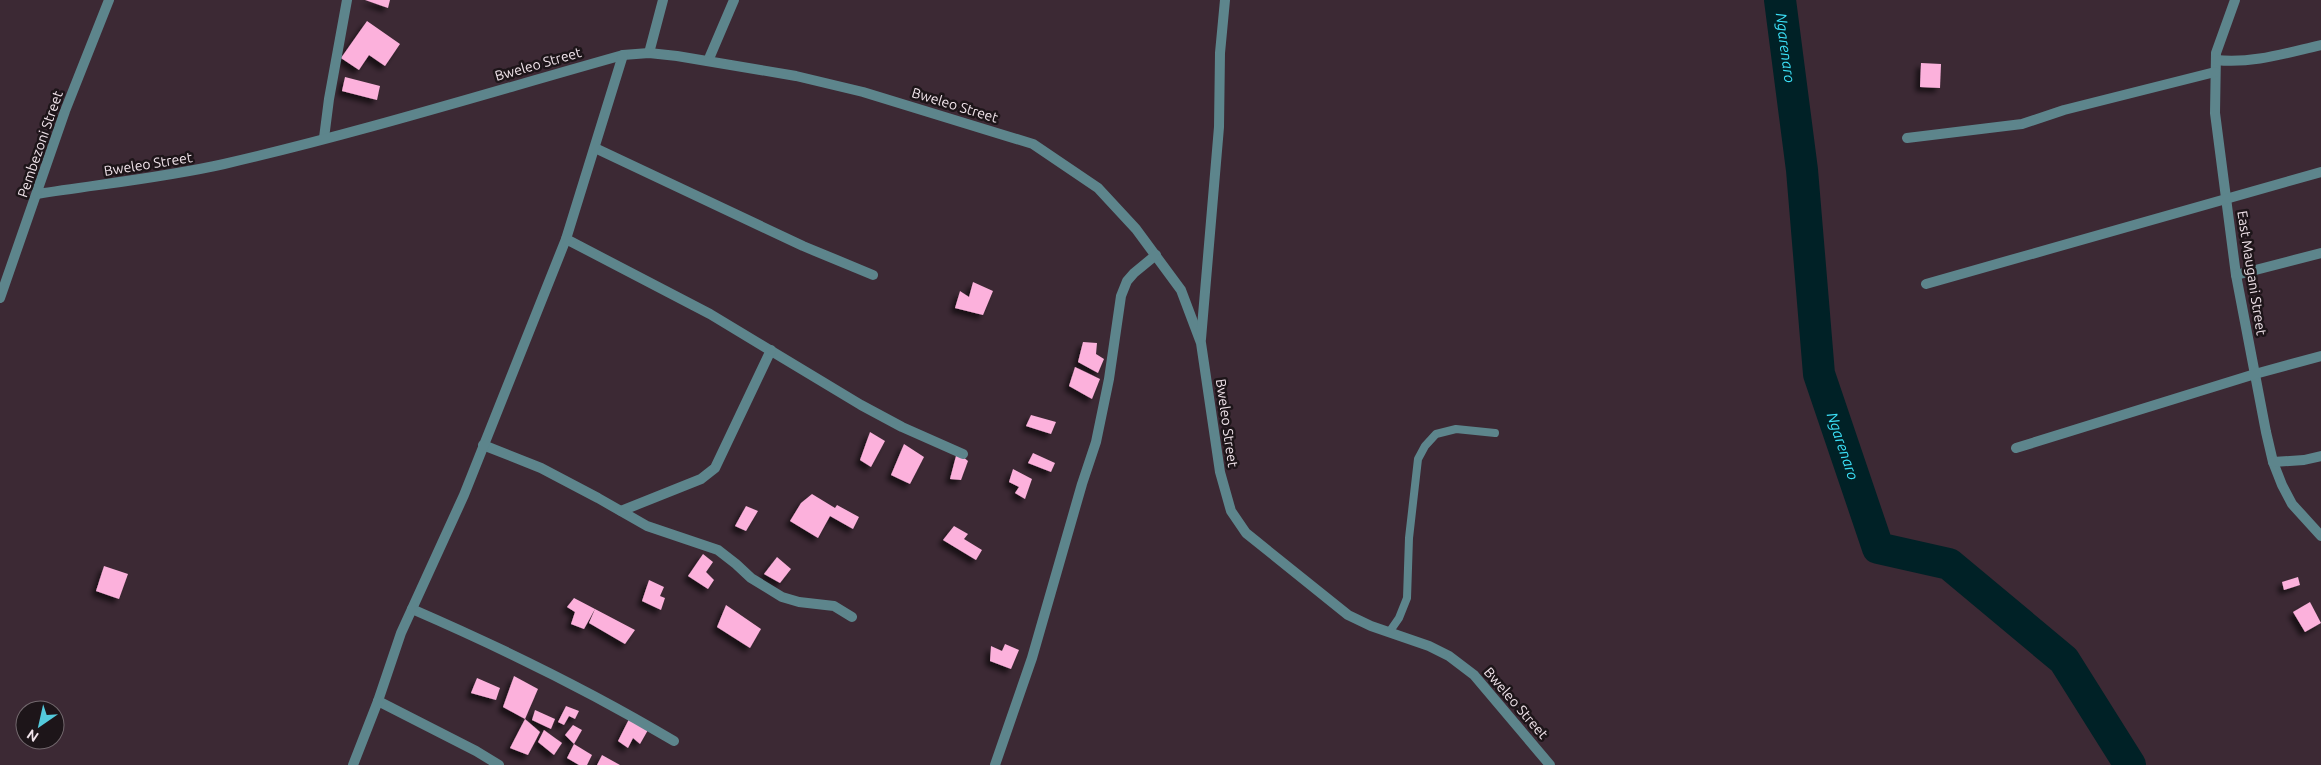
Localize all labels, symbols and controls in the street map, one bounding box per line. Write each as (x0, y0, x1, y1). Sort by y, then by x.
water label: Ngarenaro (1773, 12, 1799, 84)
street label: Bweleo Street (493, 44, 584, 84)
street label: Bweleo Street (910, 84, 1001, 126)
street label: Pembezoni Street (14, 88, 66, 200)
street label: Bweleo Street (103, 149, 194, 179)
street label: East Maugani Street (2234, 209, 2270, 337)
street label: Bweleo Street (1213, 378, 1241, 469)
water label: Ngarenaro (1824, 410, 1863, 482)
street label: Bweleo Street (1481, 664, 1552, 742)
north arrow (15, 700, 65, 750)
text: N (24, 726, 42, 745)

